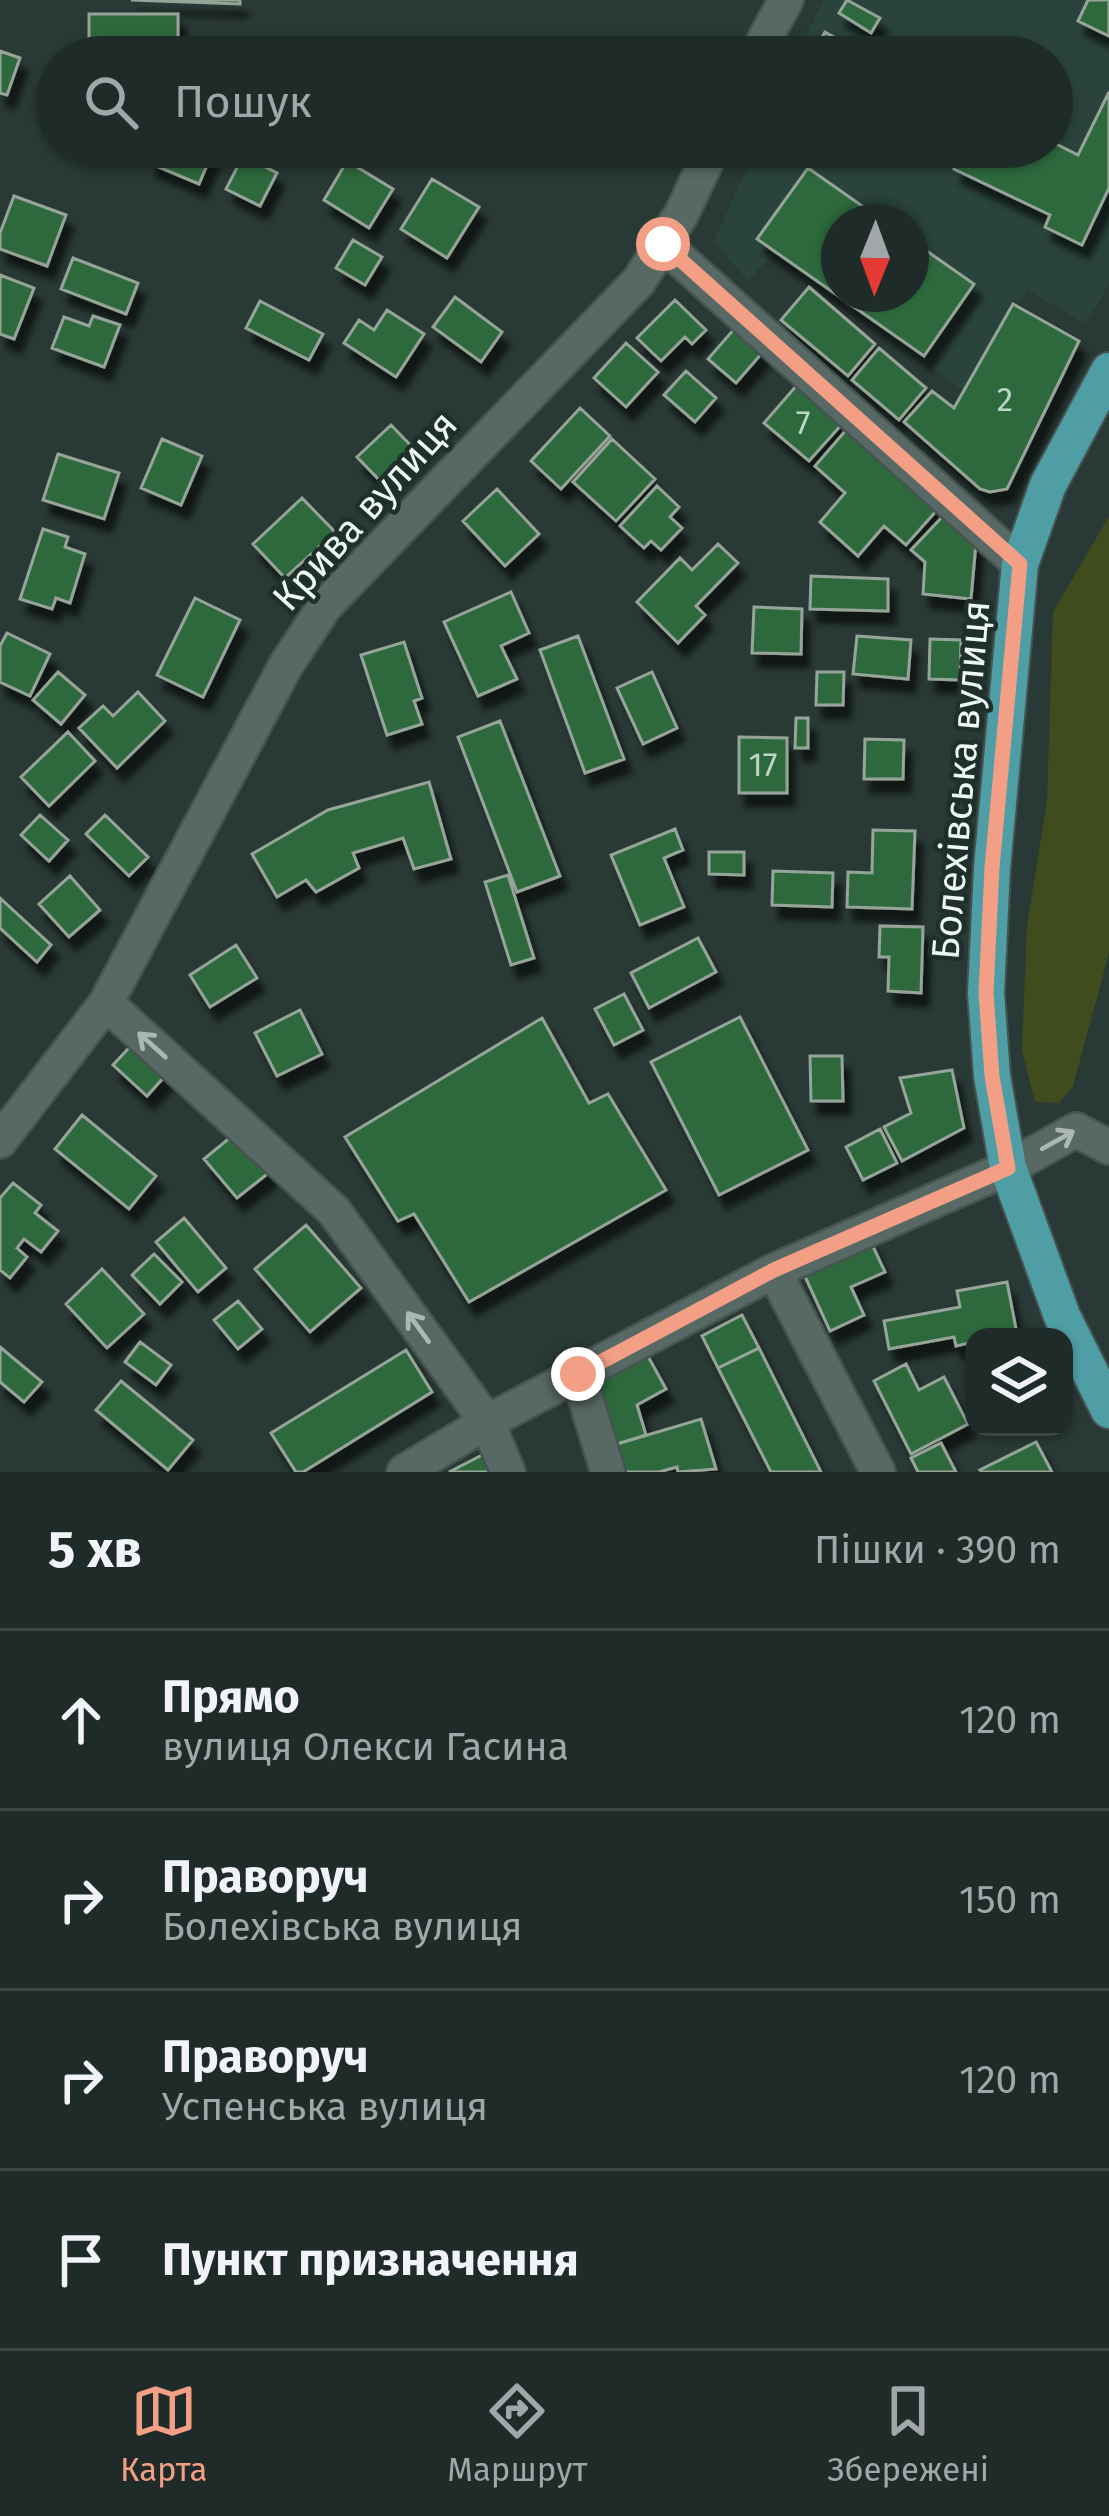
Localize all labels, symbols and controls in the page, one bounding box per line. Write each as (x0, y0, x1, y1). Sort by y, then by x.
search box (36, 36, 1073, 168)
icon: search (78, 69, 144, 135)
text: Пошук (174, 75, 312, 129)
north arrow (821, 204, 929, 312)
route start (636, 217, 690, 271)
house number: 2 (997, 380, 1013, 420)
street label: Крива вулиця (263, 402, 467, 620)
house number: 7 (796, 403, 810, 443)
street label: Болехівська вулиця (922, 598, 1000, 962)
house number: 17 (749, 745, 777, 785)
one-way arrow (137, 1032, 167, 1059)
one-way arrow (1040, 1128, 1075, 1152)
one-way arrow (406, 1311, 431, 1344)
map controls (965, 1328, 1073, 1436)
button: layers (965, 1328, 1073, 1436)
route end (551, 1347, 605, 1401)
text: 5 хв (48, 1519, 142, 1581)
text: Пішки · 390 m (814, 1527, 1061, 1573)
text: Прямо (162, 1670, 300, 1724)
icon: ahead (48, 1687, 114, 1753)
text: 120 m (959, 1697, 1061, 1743)
text: вулиця Олекси Гасина (162, 1724, 569, 1770)
text: Праворуч (162, 1850, 369, 1904)
icon: right (48, 1867, 114, 1933)
text: 150 m (959, 1877, 1061, 1923)
text: Болехівська вулиця (162, 1904, 522, 1950)
text: Праворуч (162, 2030, 369, 2084)
icon: right (48, 2047, 114, 2113)
text: 120 m (959, 2057, 1061, 2103)
text: Успенська вулиця (162, 2084, 488, 2130)
icon: arrive (48, 2227, 114, 2293)
text: Пункт призначення (162, 2233, 579, 2287)
tab: Карта (120, 2378, 207, 2490)
tab: Маршрут (447, 2378, 587, 2490)
tab: Збережені (827, 2378, 989, 2490)

